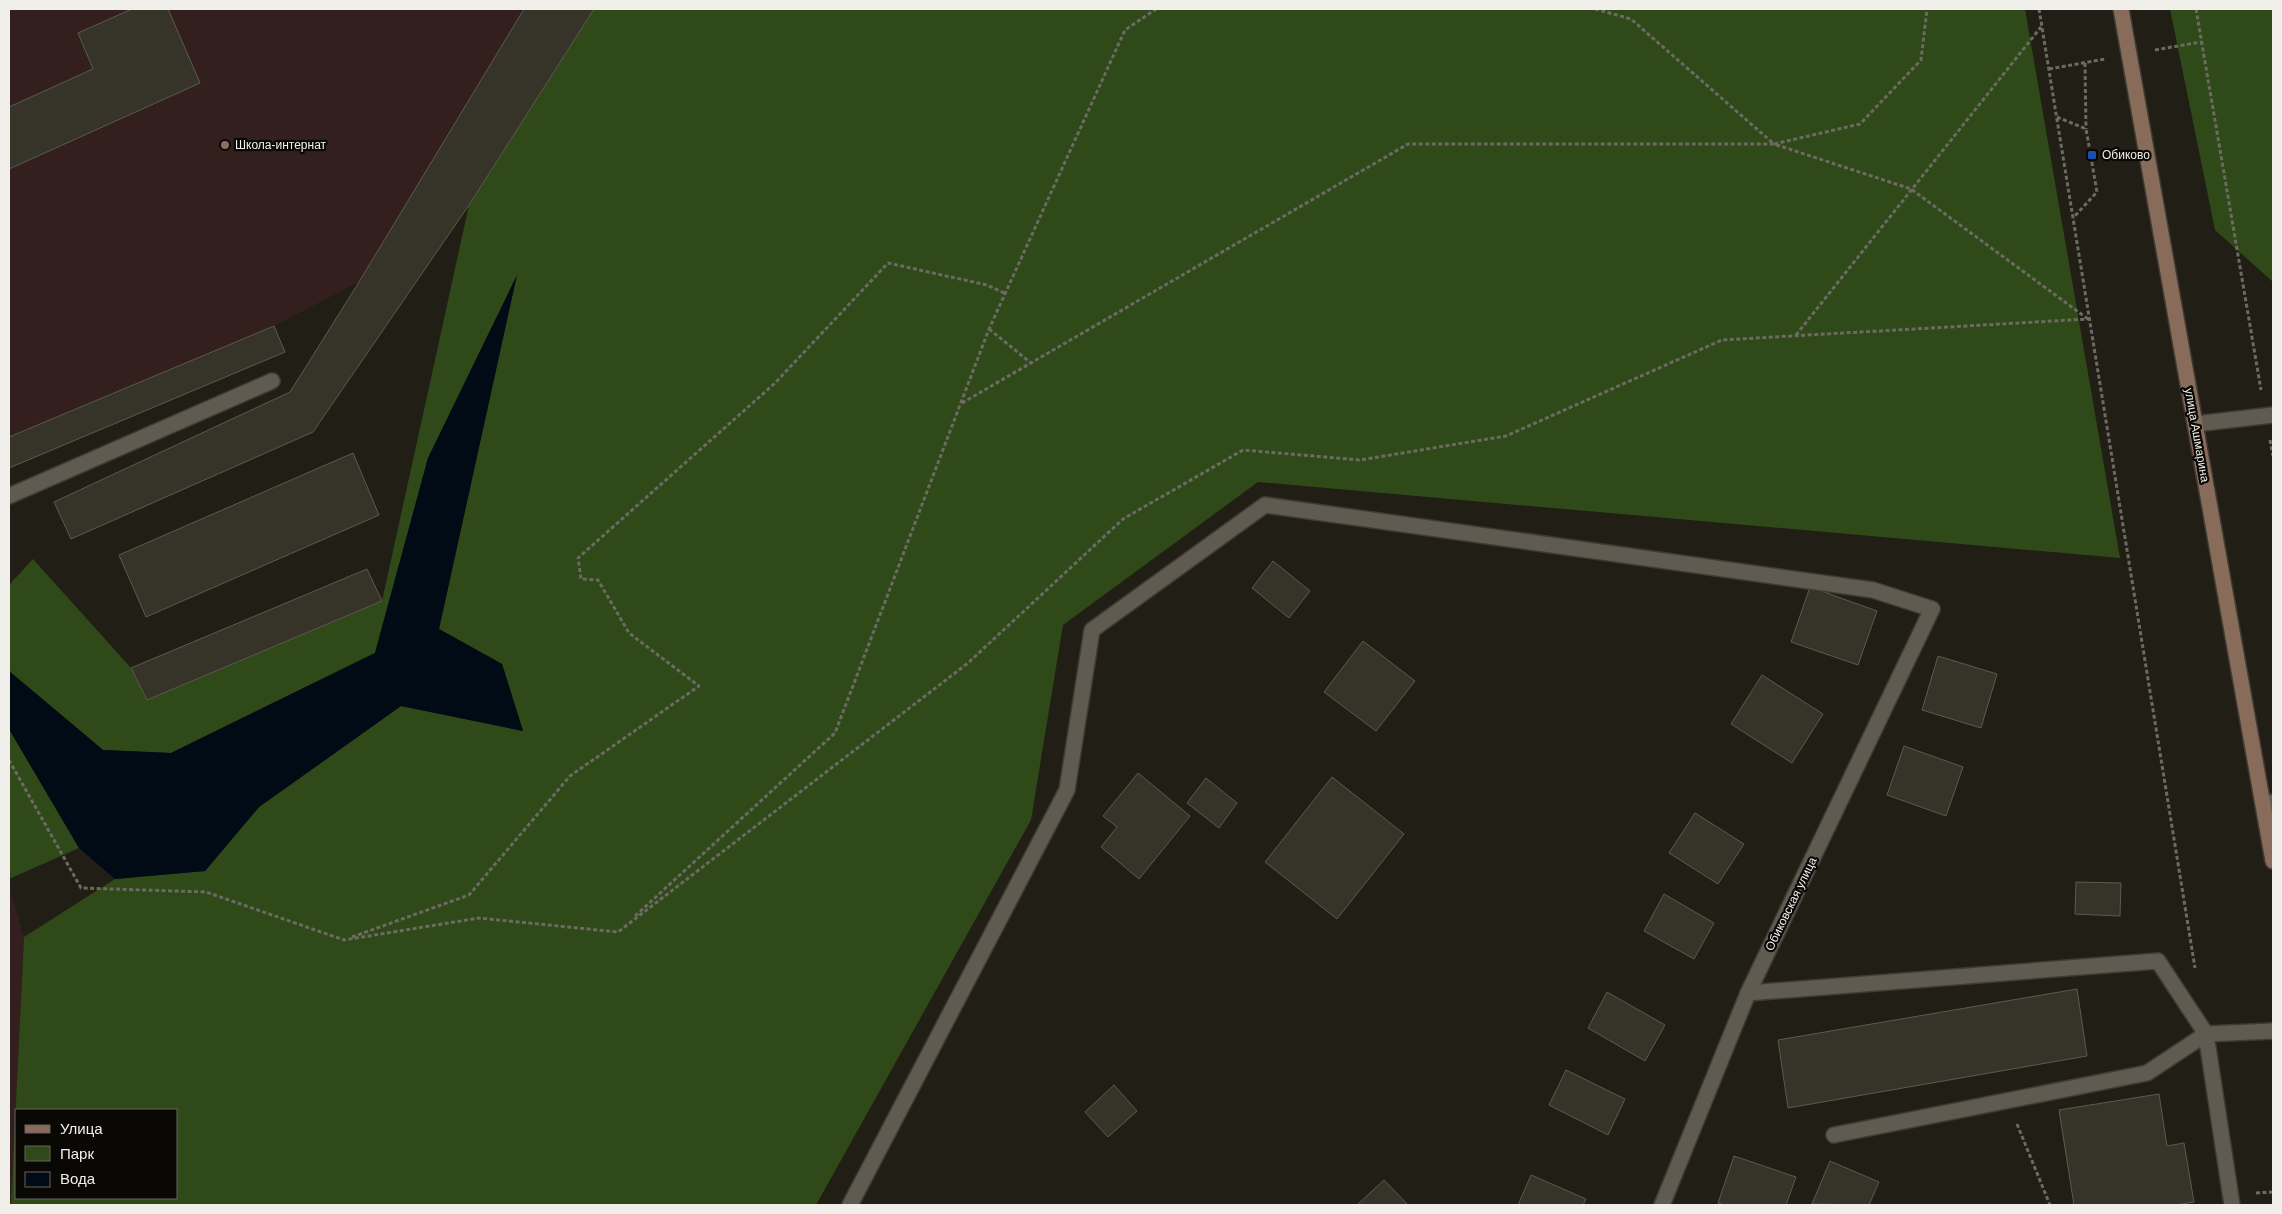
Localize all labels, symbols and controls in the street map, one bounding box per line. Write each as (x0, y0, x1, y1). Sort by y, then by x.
place label: Школа-интернат (235, 138, 327, 152)
marker: Школа-интернат (219, 139, 231, 151)
place label: Обиково (2102, 148, 2150, 162)
marker: Обиково (2086, 149, 2098, 161)
street label: улица Ашмарина (2182, 387, 2212, 484)
street label: Обиковская улица (1762, 855, 1820, 953)
legend (15, 1109, 178, 1199)
text: Улица (60, 1120, 103, 1137)
text: Парк (60, 1145, 94, 1162)
text: Вода (60, 1170, 96, 1187)

